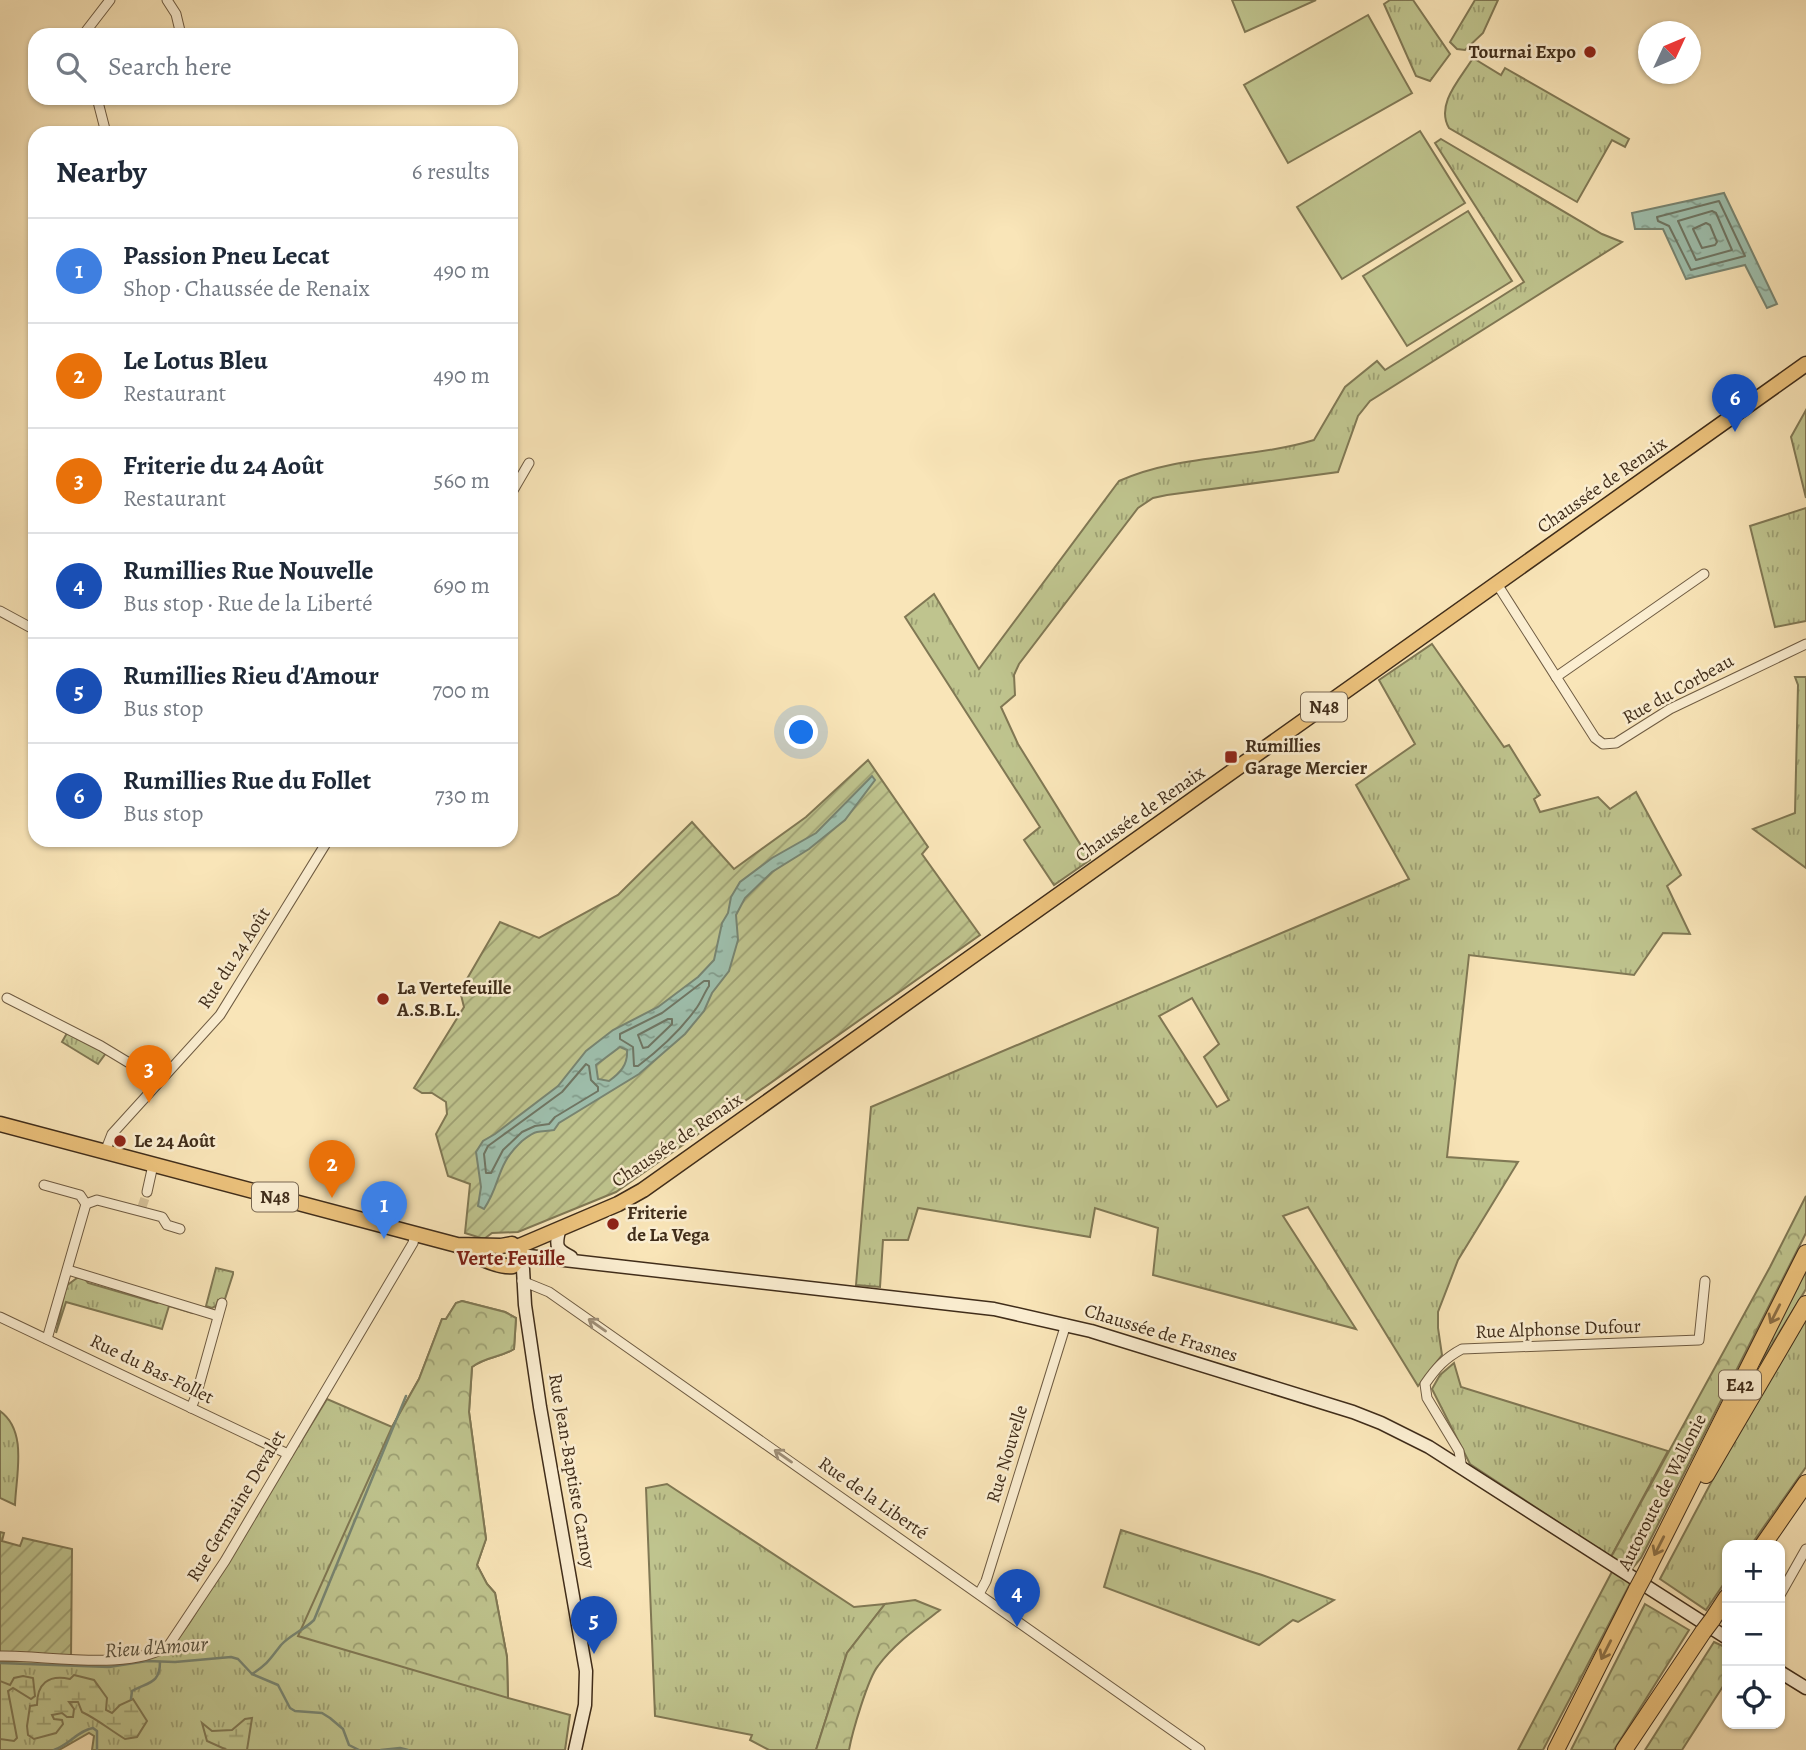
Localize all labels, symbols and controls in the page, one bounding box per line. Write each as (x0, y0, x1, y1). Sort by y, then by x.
north arrow (1638, 21, 1701, 84)
search box (28, 28, 518, 105)
place label: Tournai Expo (1469, 39, 1576, 65)
marker: Tournai Expo (1582, 44, 1598, 60)
icon: search (52, 48, 90, 86)
text: Search here (108, 49, 232, 84)
text: Nearby (56, 152, 147, 192)
text: 6 results (412, 156, 490, 187)
text: Passion Pneu Lecat (123, 238, 330, 273)
text: 1 (75, 255, 83, 286)
text: 490 m (433, 255, 490, 286)
text: Shop · Chaussée de Renaix (123, 273, 370, 304)
text: Le Lotus Bleu (123, 343, 268, 378)
text: 2 (73, 360, 85, 391)
text: 490 m (433, 360, 490, 391)
pin: 6 (1712, 374, 1758, 432)
text: Restaurant (123, 378, 226, 409)
street label: Chaussée de Renaix (1532, 430, 1672, 540)
text: Friterie du 24 Août (123, 448, 324, 483)
text: 3 (74, 465, 84, 496)
text: 560 m (434, 465, 490, 496)
text: Restaurant (123, 483, 226, 514)
text: Rumillies Rue Nouvelle (123, 553, 374, 588)
text: 4 (74, 570, 84, 601)
text: 690 m (433, 570, 490, 601)
text: Bus stop · Rue de la Liberté (123, 588, 373, 619)
street label: Rue du Corbeau (1618, 647, 1739, 730)
text: Rumillies Rieu d'Amour (123, 658, 379, 693)
text: 5 (74, 675, 84, 706)
text: 700 m (432, 675, 490, 706)
road number: N48 (1301, 692, 1347, 722)
text: Bus stop (123, 693, 203, 724)
your location (784, 715, 818, 749)
place label: Rumillies Garage Mercier (1245, 733, 1367, 781)
marker: Rumillies Garage Mercier (1223, 749, 1239, 765)
street label: Chaussée de Renaix (1070, 759, 1210, 869)
text: Rumillies Rue du Follet (123, 763, 371, 798)
text: 6 (74, 780, 84, 811)
text: 730 m (435, 780, 490, 811)
text: Bus stop (123, 798, 203, 829)
street label: Rue du 24 Août (191, 902, 277, 1014)
place label: La Vertefeuille A.S.B.L. (396, 975, 512, 1023)
marker: La Vertefeuille A.S.B.L. (375, 991, 391, 1007)
pin: 3 (126, 1045, 172, 1103)
street label: Chaussée de Renaix (606, 1086, 748, 1194)
place label: Le 24 Août (134, 1128, 216, 1154)
marker: Le 24 Août (112, 1133, 128, 1149)
pin: 2 (309, 1140, 355, 1198)
pin: 1 (361, 1181, 407, 1239)
road number: N48 (252, 1182, 298, 1212)
place label: Friterie de La Vega (627, 1200, 710, 1248)
marker: Friterie de La Vega (605, 1216, 621, 1232)
district label: Verte Feuille (456, 1244, 566, 1272)
street label: Chaussée de Frasnes (1081, 1297, 1241, 1369)
one-way arrow (1768, 1303, 1782, 1324)
street label: Rue Alphonse Dufour (1475, 1313, 1641, 1345)
one-way arrow (588, 1318, 607, 1332)
street label: Rue du Bas-Follet (86, 1328, 218, 1410)
road number: E42 (1719, 1370, 1761, 1400)
street label: Rue Jean-Baptiste Carnoy (542, 1371, 602, 1571)
street label: Rue Nouvelle (980, 1402, 1034, 1506)
street label: Autoroute de Wallonie (1611, 1409, 1713, 1576)
street label: Rue Germaine Devalet (180, 1425, 292, 1587)
one-way arrow (774, 1449, 793, 1463)
street label: Rue de la Liberté (813, 1450, 933, 1546)
one-way arrow (1651, 1535, 1665, 1556)
map controls (1722, 1540, 1785, 1729)
button: + (1722, 1540, 1785, 1603)
pin: 4 (994, 1569, 1040, 1627)
pin: 5 (571, 1596, 617, 1654)
button: − (1722, 1603, 1785, 1666)
water label: Rieu d'Amour (104, 1629, 209, 1665)
one-way arrow (1599, 1639, 1613, 1660)
button: locate (1722, 1666, 1785, 1729)

